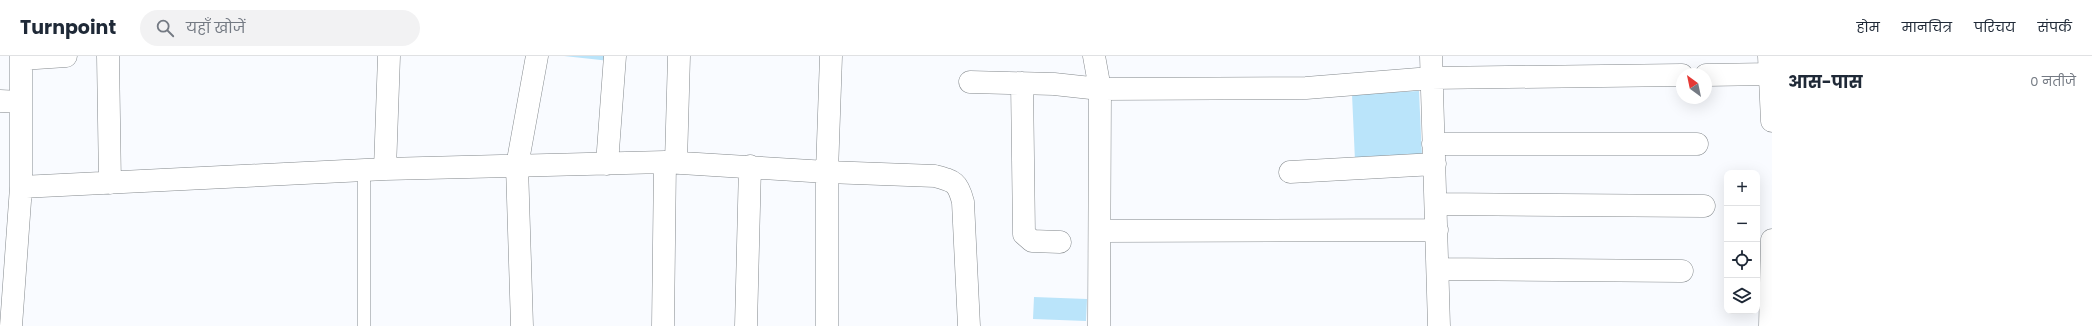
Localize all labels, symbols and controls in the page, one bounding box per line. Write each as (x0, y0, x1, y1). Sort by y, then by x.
search box (140, 10, 420, 46)
text: Turnpoint (20, 14, 116, 41)
icon: search (154, 17, 176, 39)
text: यहाँ खोजें (186, 17, 245, 38)
text: होम (1856, 17, 1880, 37)
text: मानचित्र (1902, 17, 1952, 37)
text: परिचय (1974, 17, 2015, 37)
text: संपर्क (2037, 17, 2072, 37)
north arrow (1676, 68, 1712, 104)
text: आस-पास (1788, 70, 1863, 94)
text: 0 नतीजे (2030, 72, 2076, 91)
map controls (1724, 170, 1760, 314)
button: + (1724, 170, 1760, 206)
button: − (1724, 206, 1760, 242)
button: locate (1724, 242, 1760, 278)
button: layers (1724, 278, 1760, 314)

